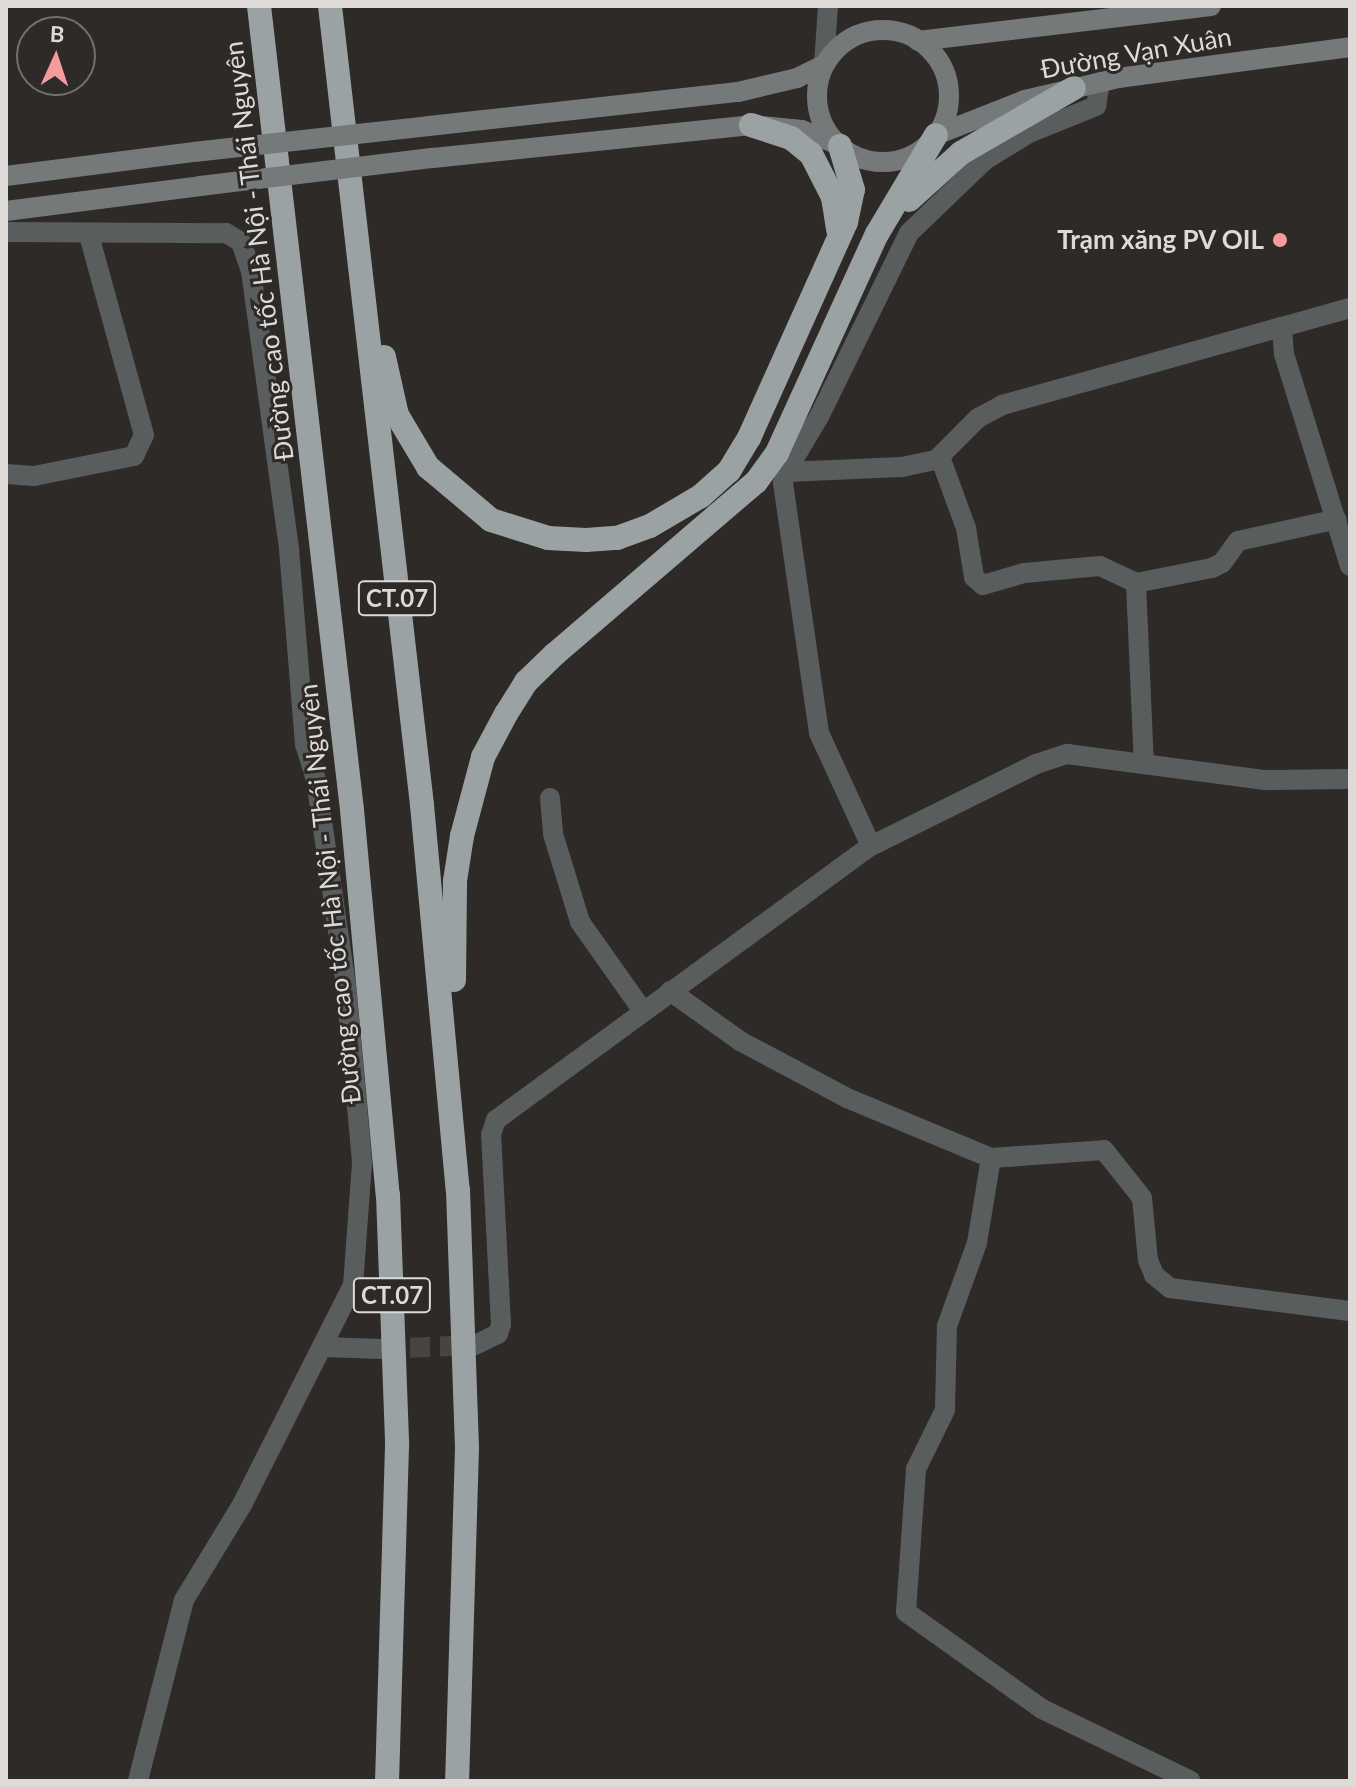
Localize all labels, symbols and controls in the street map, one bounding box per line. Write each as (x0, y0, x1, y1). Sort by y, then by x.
north arrow (16, 16, 96, 96)
text: B (49, 20, 65, 47)
street label: Đường Vạn Xuân (1038, 21, 1234, 85)
street label: Đường cao tốc Hà Nội - Thái Nguyên (218, 39, 300, 463)
place label: Trạm xăng PV OIL (1056, 224, 1264, 256)
marker: Trạm xăng PV OIL (1271, 231, 1289, 249)
road number: CT.07 (357, 578, 437, 618)
street label: Đường cao tốc Hà Nội - Thái Nguyên (292, 682, 368, 1106)
road number: CT.07 (352, 1275, 432, 1315)

